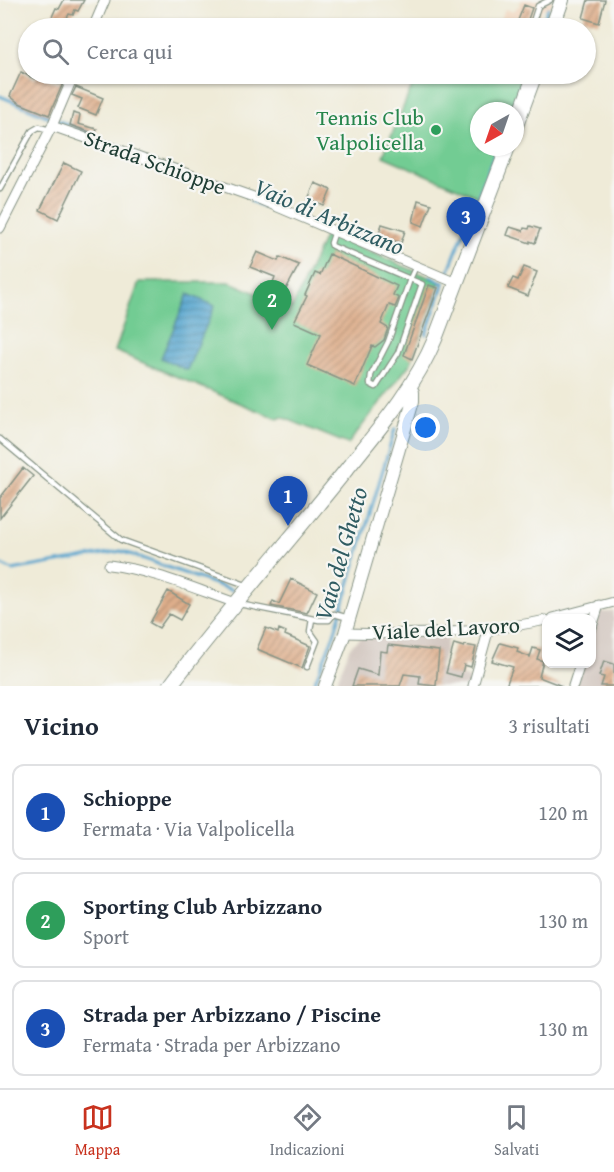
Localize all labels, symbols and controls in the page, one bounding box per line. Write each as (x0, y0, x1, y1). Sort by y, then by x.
search box (18, 18, 596, 84)
icon: search (39, 35, 72, 68)
text: Cerca qui (87, 35, 173, 67)
place label: Tennis Club Valpolicella (316, 101, 425, 158)
north arrow (470, 102, 524, 156)
street label: Strada Schioppe (80, 122, 230, 202)
marker: Tennis Club Valpolicella (429, 123, 443, 137)
water label: Vaio di Arbizzano (249, 169, 410, 264)
pin: 3 (446, 198, 486, 247)
pin: 2 (252, 280, 292, 330)
your location (411, 413, 440, 442)
pin: 1 (268, 476, 308, 526)
water label: Vaio del Ghetto (305, 483, 376, 625)
street label: Viale del Lavoro (371, 608, 521, 648)
map controls (542, 614, 596, 668)
button: layers (542, 614, 596, 668)
text: Vicino (24, 706, 99, 745)
text: 3 risultati (509, 711, 590, 740)
text: Schioppe (83, 782, 172, 814)
text: 1 (40, 798, 51, 827)
text: 120 m (538, 798, 588, 827)
text: Fermata · Via Valpolicella (83, 814, 295, 843)
text: Sporting Club Arbizzano (83, 890, 322, 922)
text: 2 (40, 906, 51, 935)
text: 130 m (538, 906, 588, 935)
text: Sport (83, 922, 129, 951)
text: Strada per Arbizzano / Piscine (83, 998, 381, 1030)
text: 3 (40, 1014, 51, 1043)
text: 130 m (538, 1014, 588, 1043)
text: Fermata · Strada per Arbizzano (83, 1030, 340, 1059)
tab: Mappa (75, 1101, 120, 1161)
tab: Indicazioni (270, 1101, 345, 1161)
tab: Salvati (494, 1101, 539, 1161)

